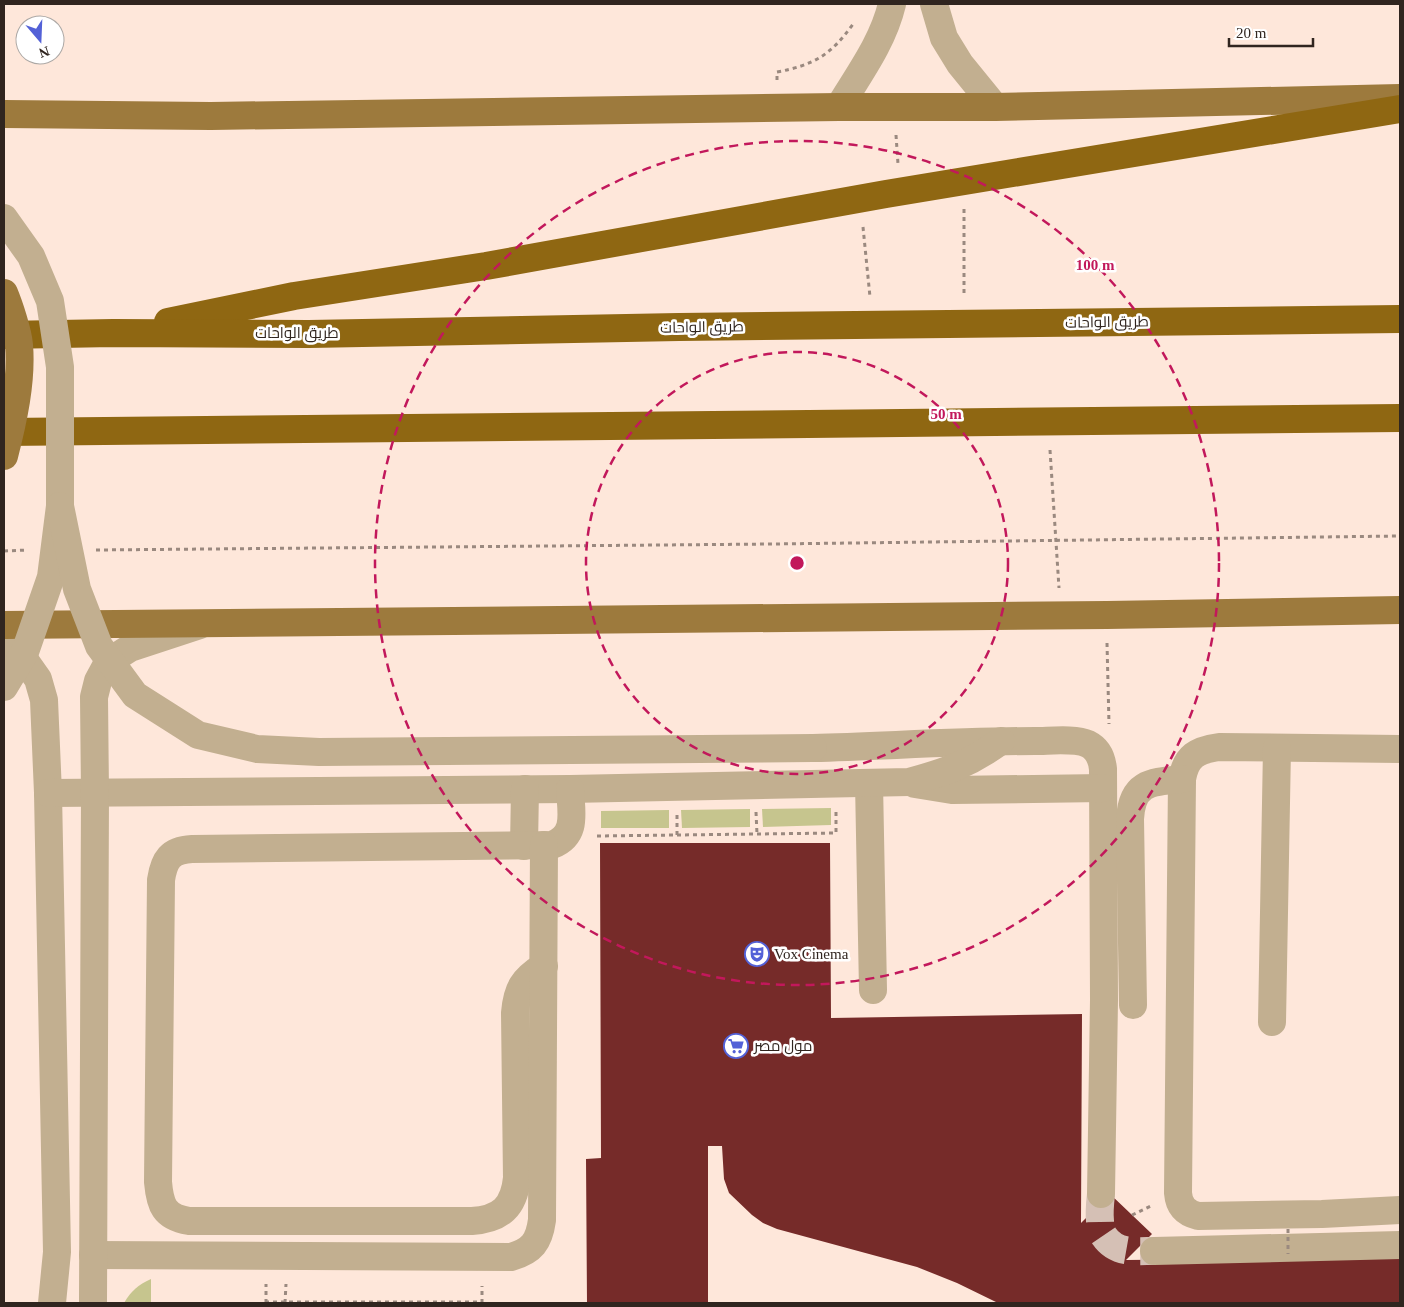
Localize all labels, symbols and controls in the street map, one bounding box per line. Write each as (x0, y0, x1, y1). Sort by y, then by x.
north arrow (15, 15, 65, 65)
scale bar (1229, 15, 1313, 47)
text: 20 m (1236, 25, 1267, 41)
text: N (37, 43, 51, 61)
text: 100 m (1076, 257, 1115, 273)
street label: طريق الواحات (1065, 313, 1149, 333)
street label: طريق الواحات (660, 318, 744, 338)
street label: طريق الواحات (255, 325, 339, 343)
text: 50 m (930, 406, 962, 422)
centre of rings (788, 554, 806, 572)
theatre icon: Vox Cinema (744, 941, 770, 967)
place label: Vox Cinema (774, 946, 849, 962)
supermarket icon: مول مصر (723, 1033, 749, 1059)
place label: مول مصر (753, 1038, 812, 1055)

